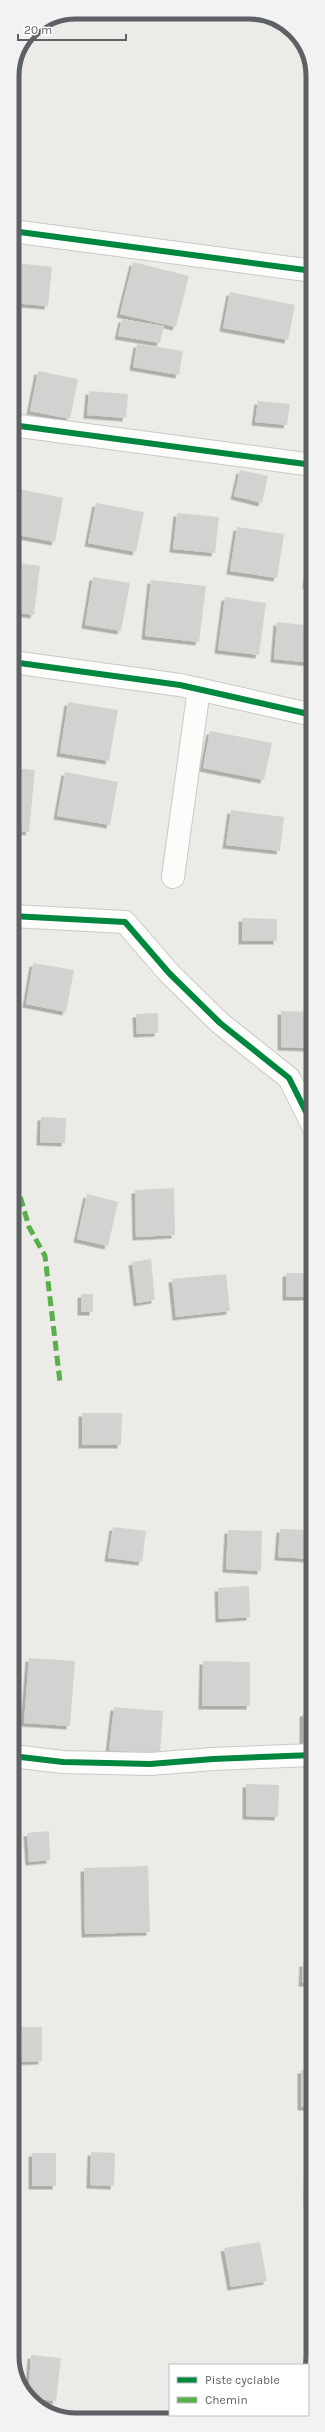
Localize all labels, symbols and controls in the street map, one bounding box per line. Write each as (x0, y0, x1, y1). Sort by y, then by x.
scale bar (18, 16, 126, 42)
text: 20 m (24, 23, 52, 37)
legend (169, 2364, 309, 2416)
text: Piste cyclable (205, 2373, 280, 2387)
text: Chemin (205, 2393, 248, 2407)

